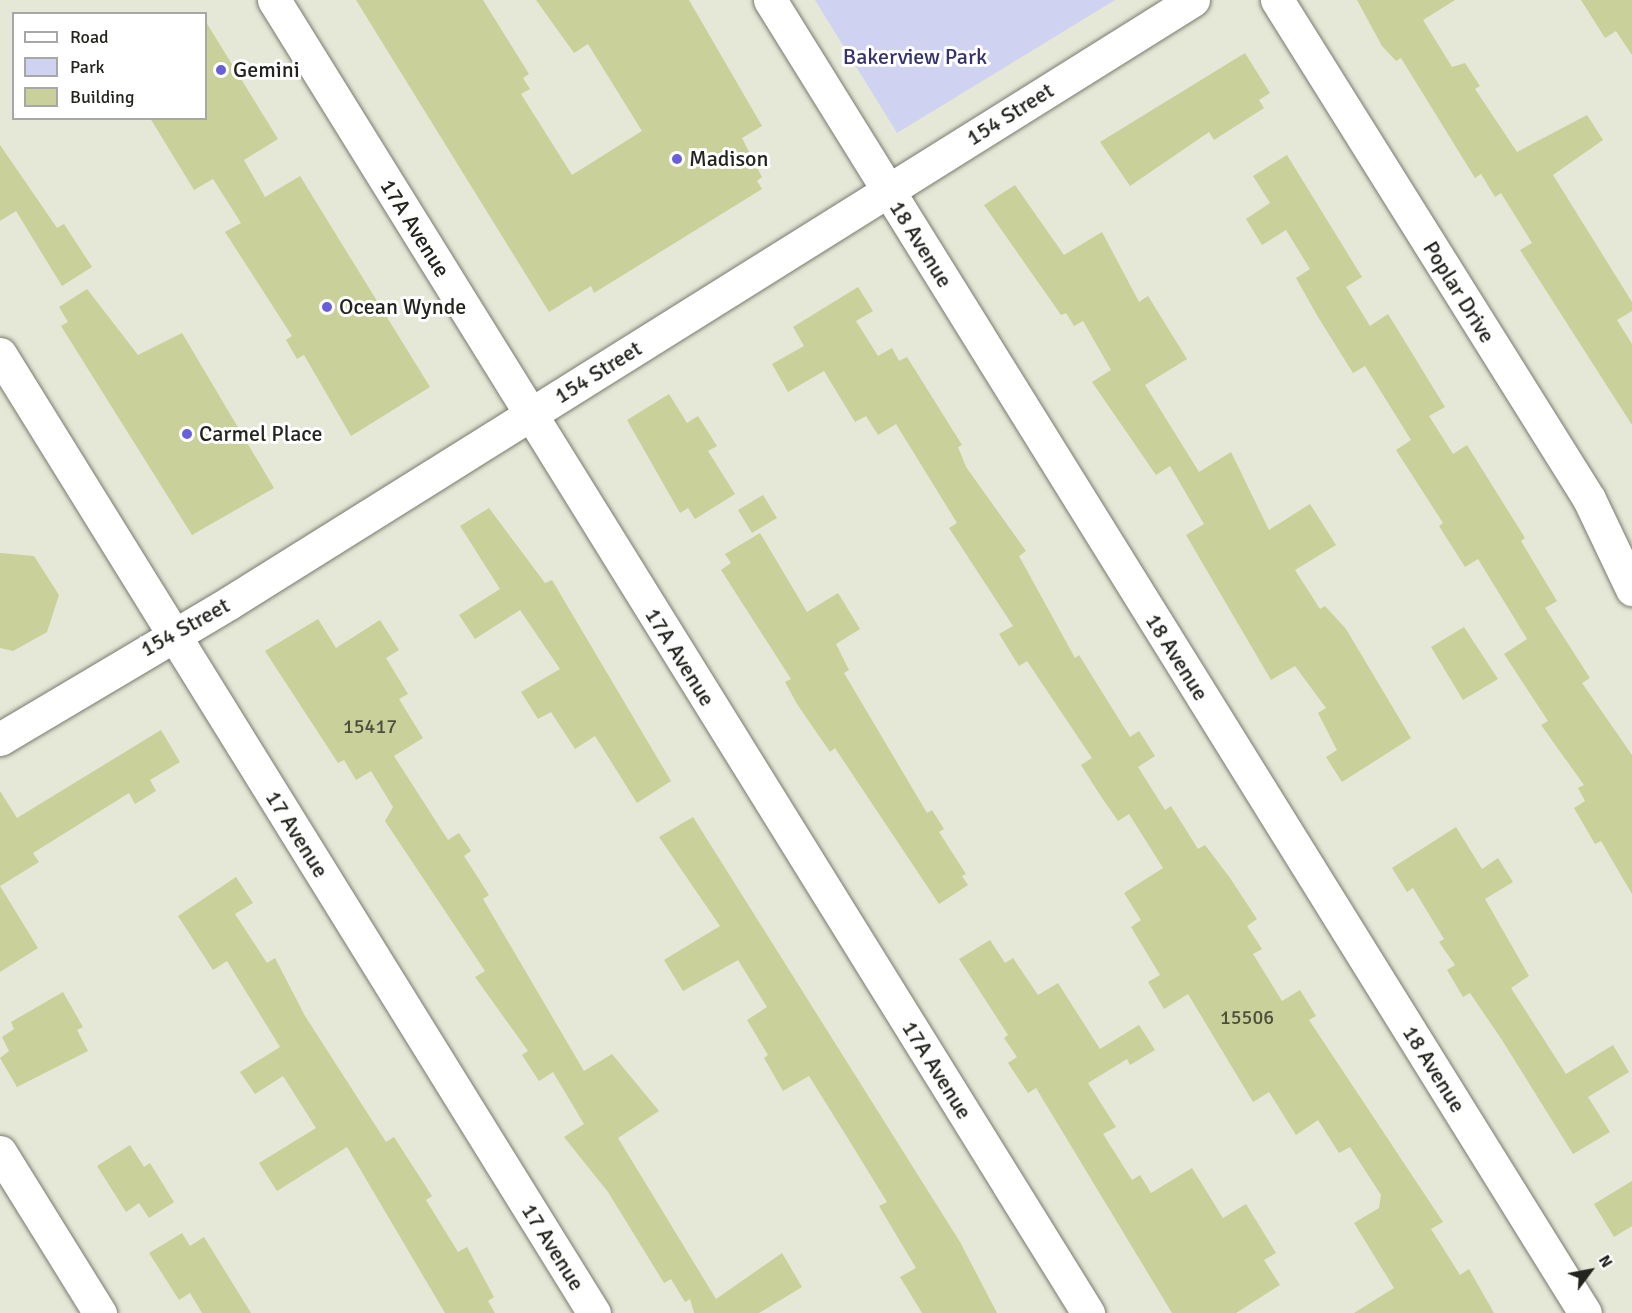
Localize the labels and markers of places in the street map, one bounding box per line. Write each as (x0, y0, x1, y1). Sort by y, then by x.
place label: Gemini (233, 57, 300, 83)
marker: Gemini (214, 63, 228, 77)
place label: Madison (689, 146, 768, 172)
marker: Madison (670, 152, 684, 166)
place label: Ocean Wynde (339, 294, 466, 320)
marker: Ocean Wynde (320, 300, 334, 314)
place label: Carmel Place (199, 421, 323, 447)
marker: Carmel Place (180, 427, 194, 441)

